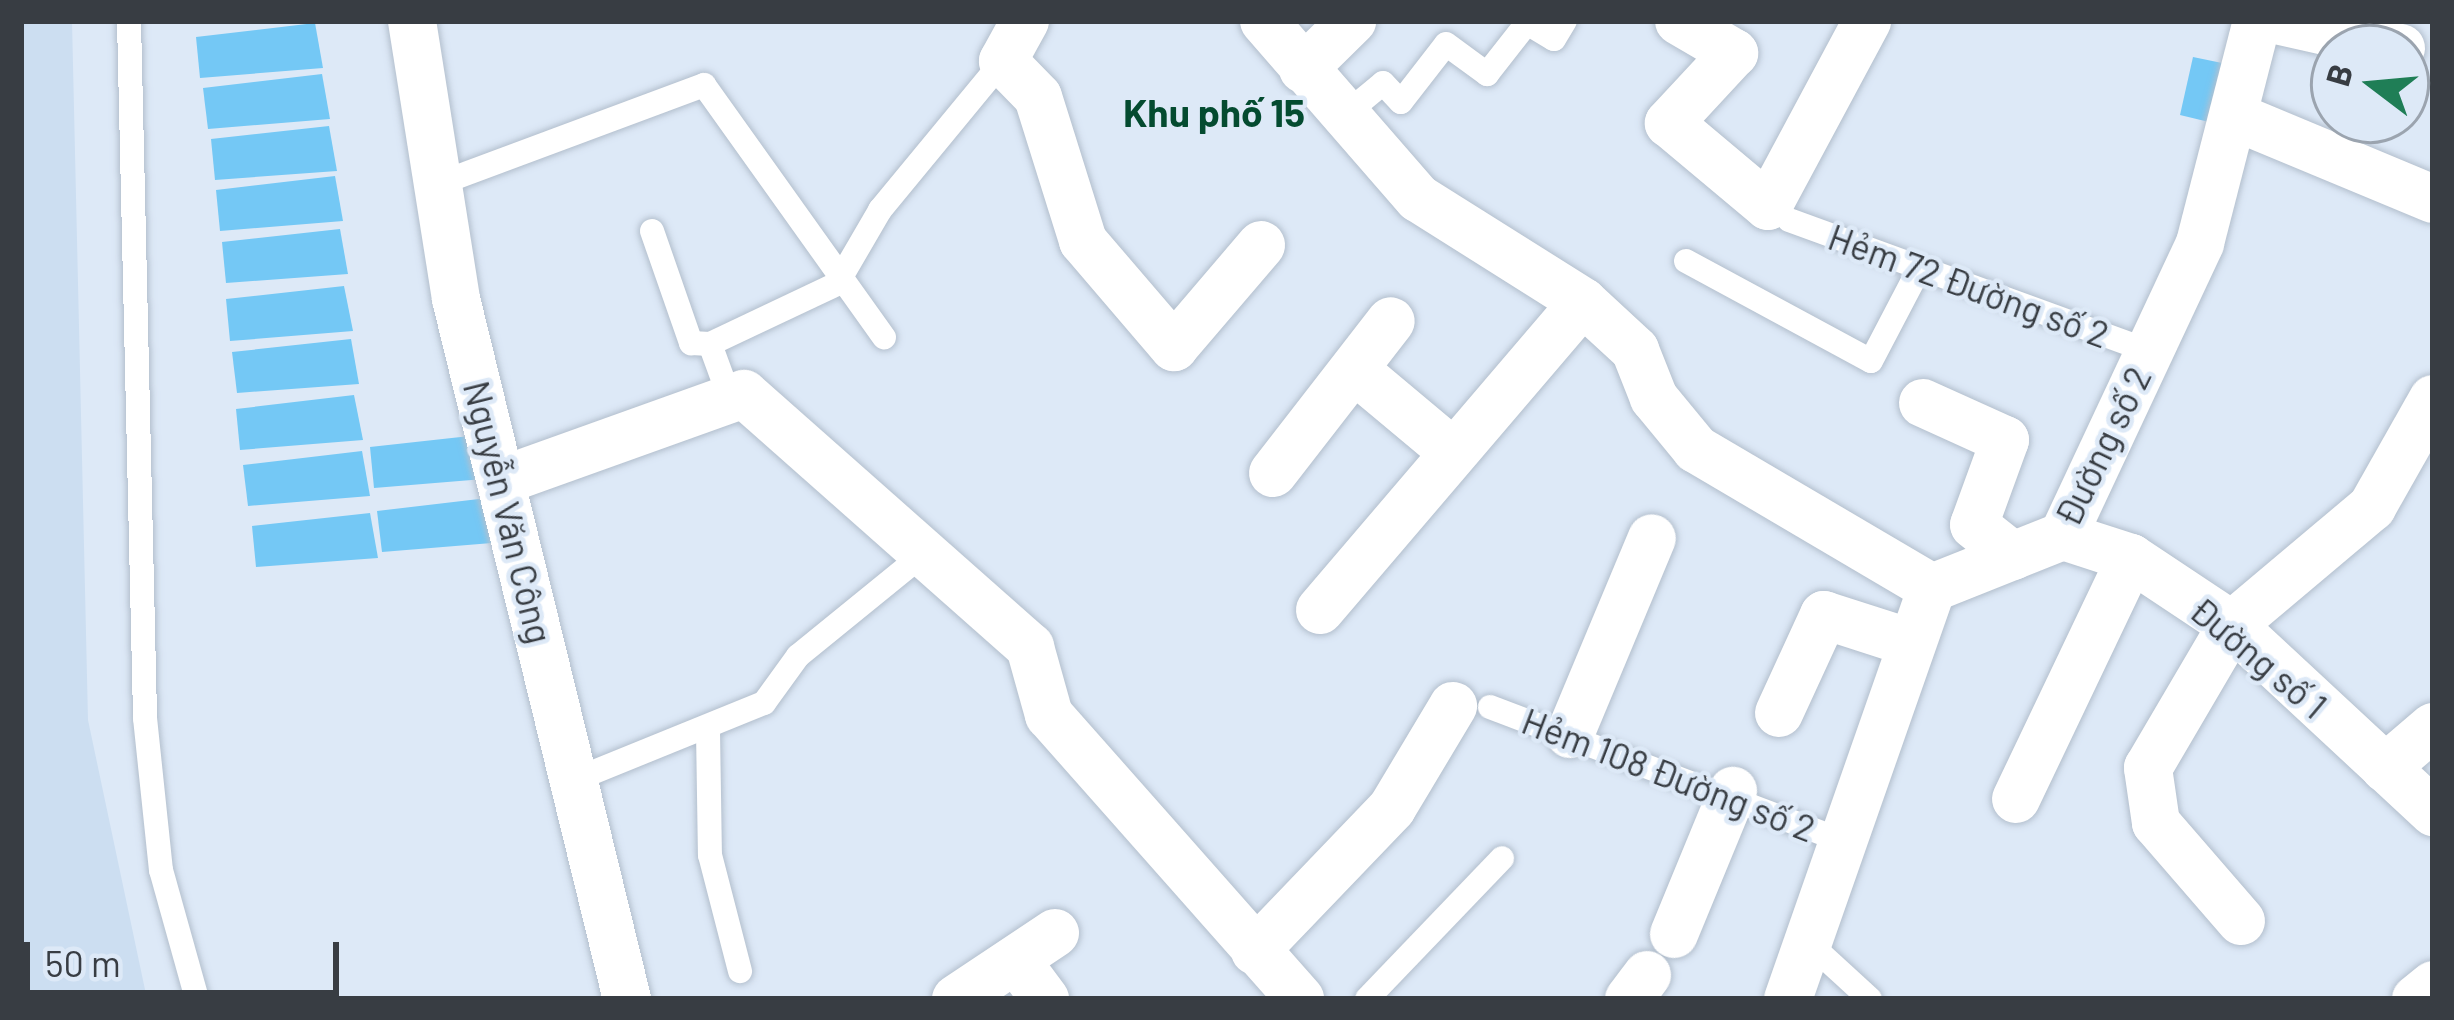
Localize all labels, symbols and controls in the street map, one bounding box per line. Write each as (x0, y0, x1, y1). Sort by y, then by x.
north arrow (2310, 24, 2430, 144)
text: B (2316, 60, 2360, 90)
district label: Khu phố 15 (1123, 89, 1305, 135)
street label: Hẻm 72 Đường số 2 (1823, 214, 2115, 356)
street label: Đường số 2 (2045, 359, 2159, 533)
street label: Nguyễn Văn Công (456, 376, 562, 648)
street label: Đường số 1 (2182, 587, 2336, 727)
street label: Hẻm 108 Đường số 2 (1516, 698, 1822, 850)
scale bar (30, 918, 345, 992)
text: 50 m (45, 941, 121, 984)

